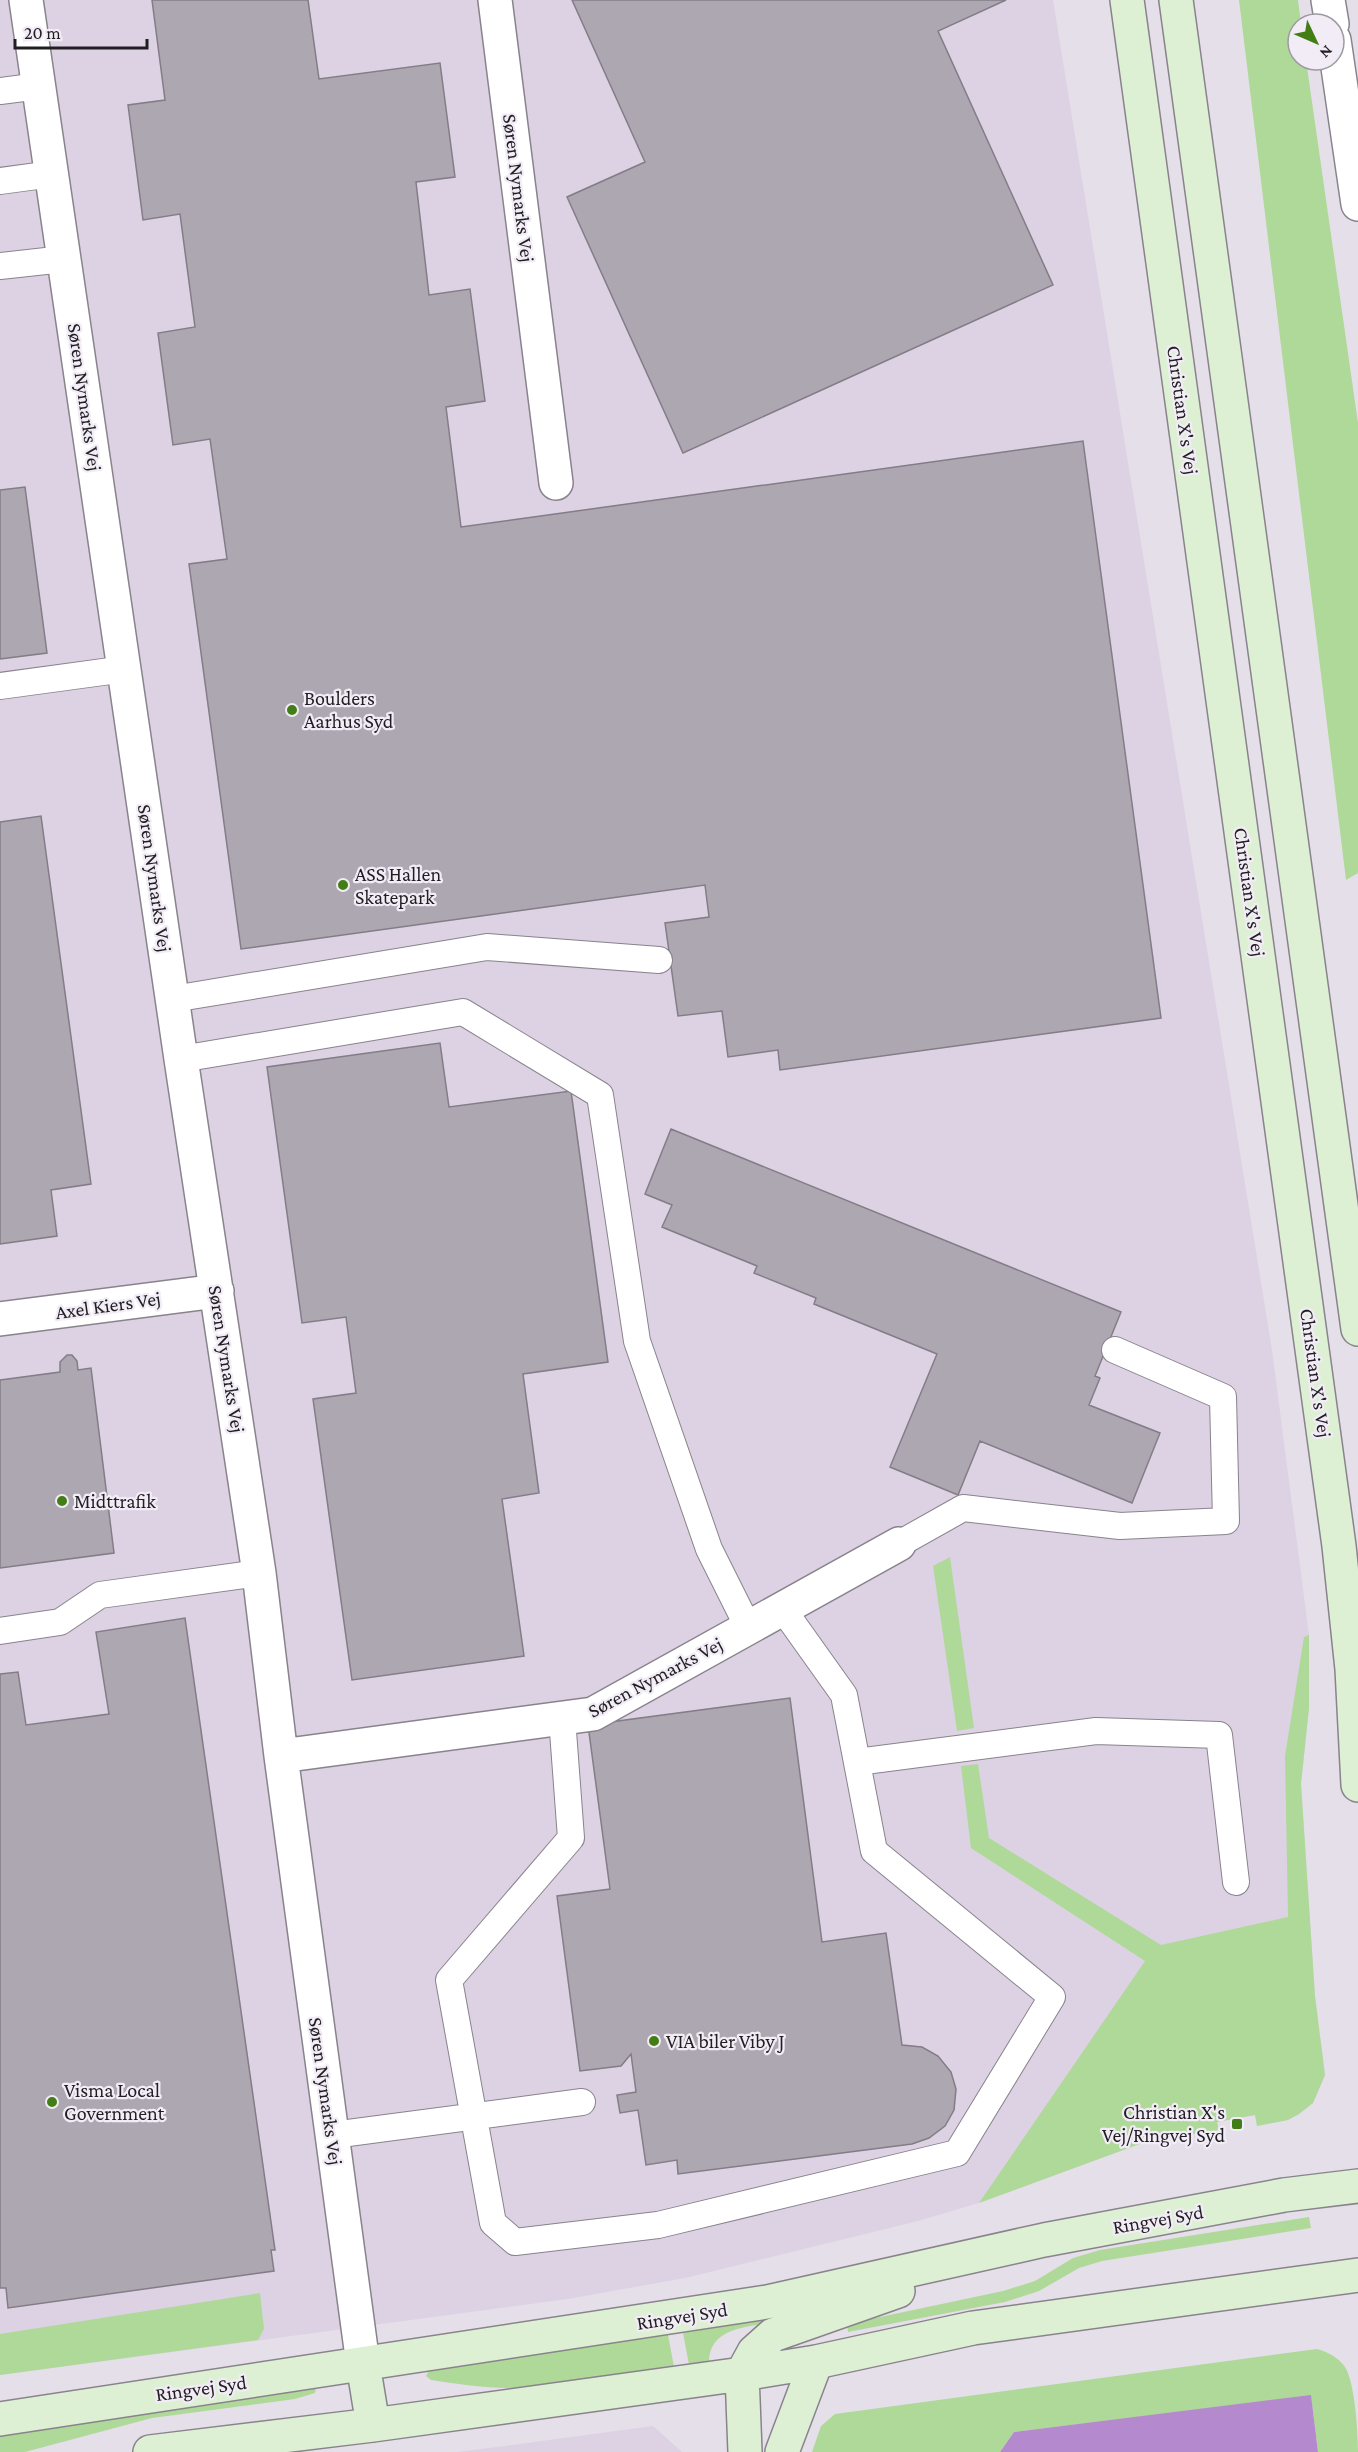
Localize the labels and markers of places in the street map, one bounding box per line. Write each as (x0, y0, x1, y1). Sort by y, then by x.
place label: Boulders Aarhus Syd (304, 687, 394, 733)
marker: Boulders Aarhus Syd (285, 703, 299, 717)
place label: ASS Hallen Skatepark (355, 863, 441, 909)
marker: ASS Hallen Skatepark (336, 878, 350, 892)
place label: Midttrafik (74, 1490, 156, 1512)
marker: Midttrafik (55, 1494, 69, 1508)
place label: VIA biler Viby J (666, 2030, 785, 2053)
marker: VIA biler Viby J (647, 2034, 661, 2048)
place label: Visma Local Government (64, 2079, 165, 2124)
marker: Visma Local Government (45, 2095, 59, 2109)
place label: Christian X's Vej/Ringvej Syd (1102, 2101, 1225, 2147)
marker: Christian X's Vej/Ringvej Syd (1230, 2117, 1244, 2131)

